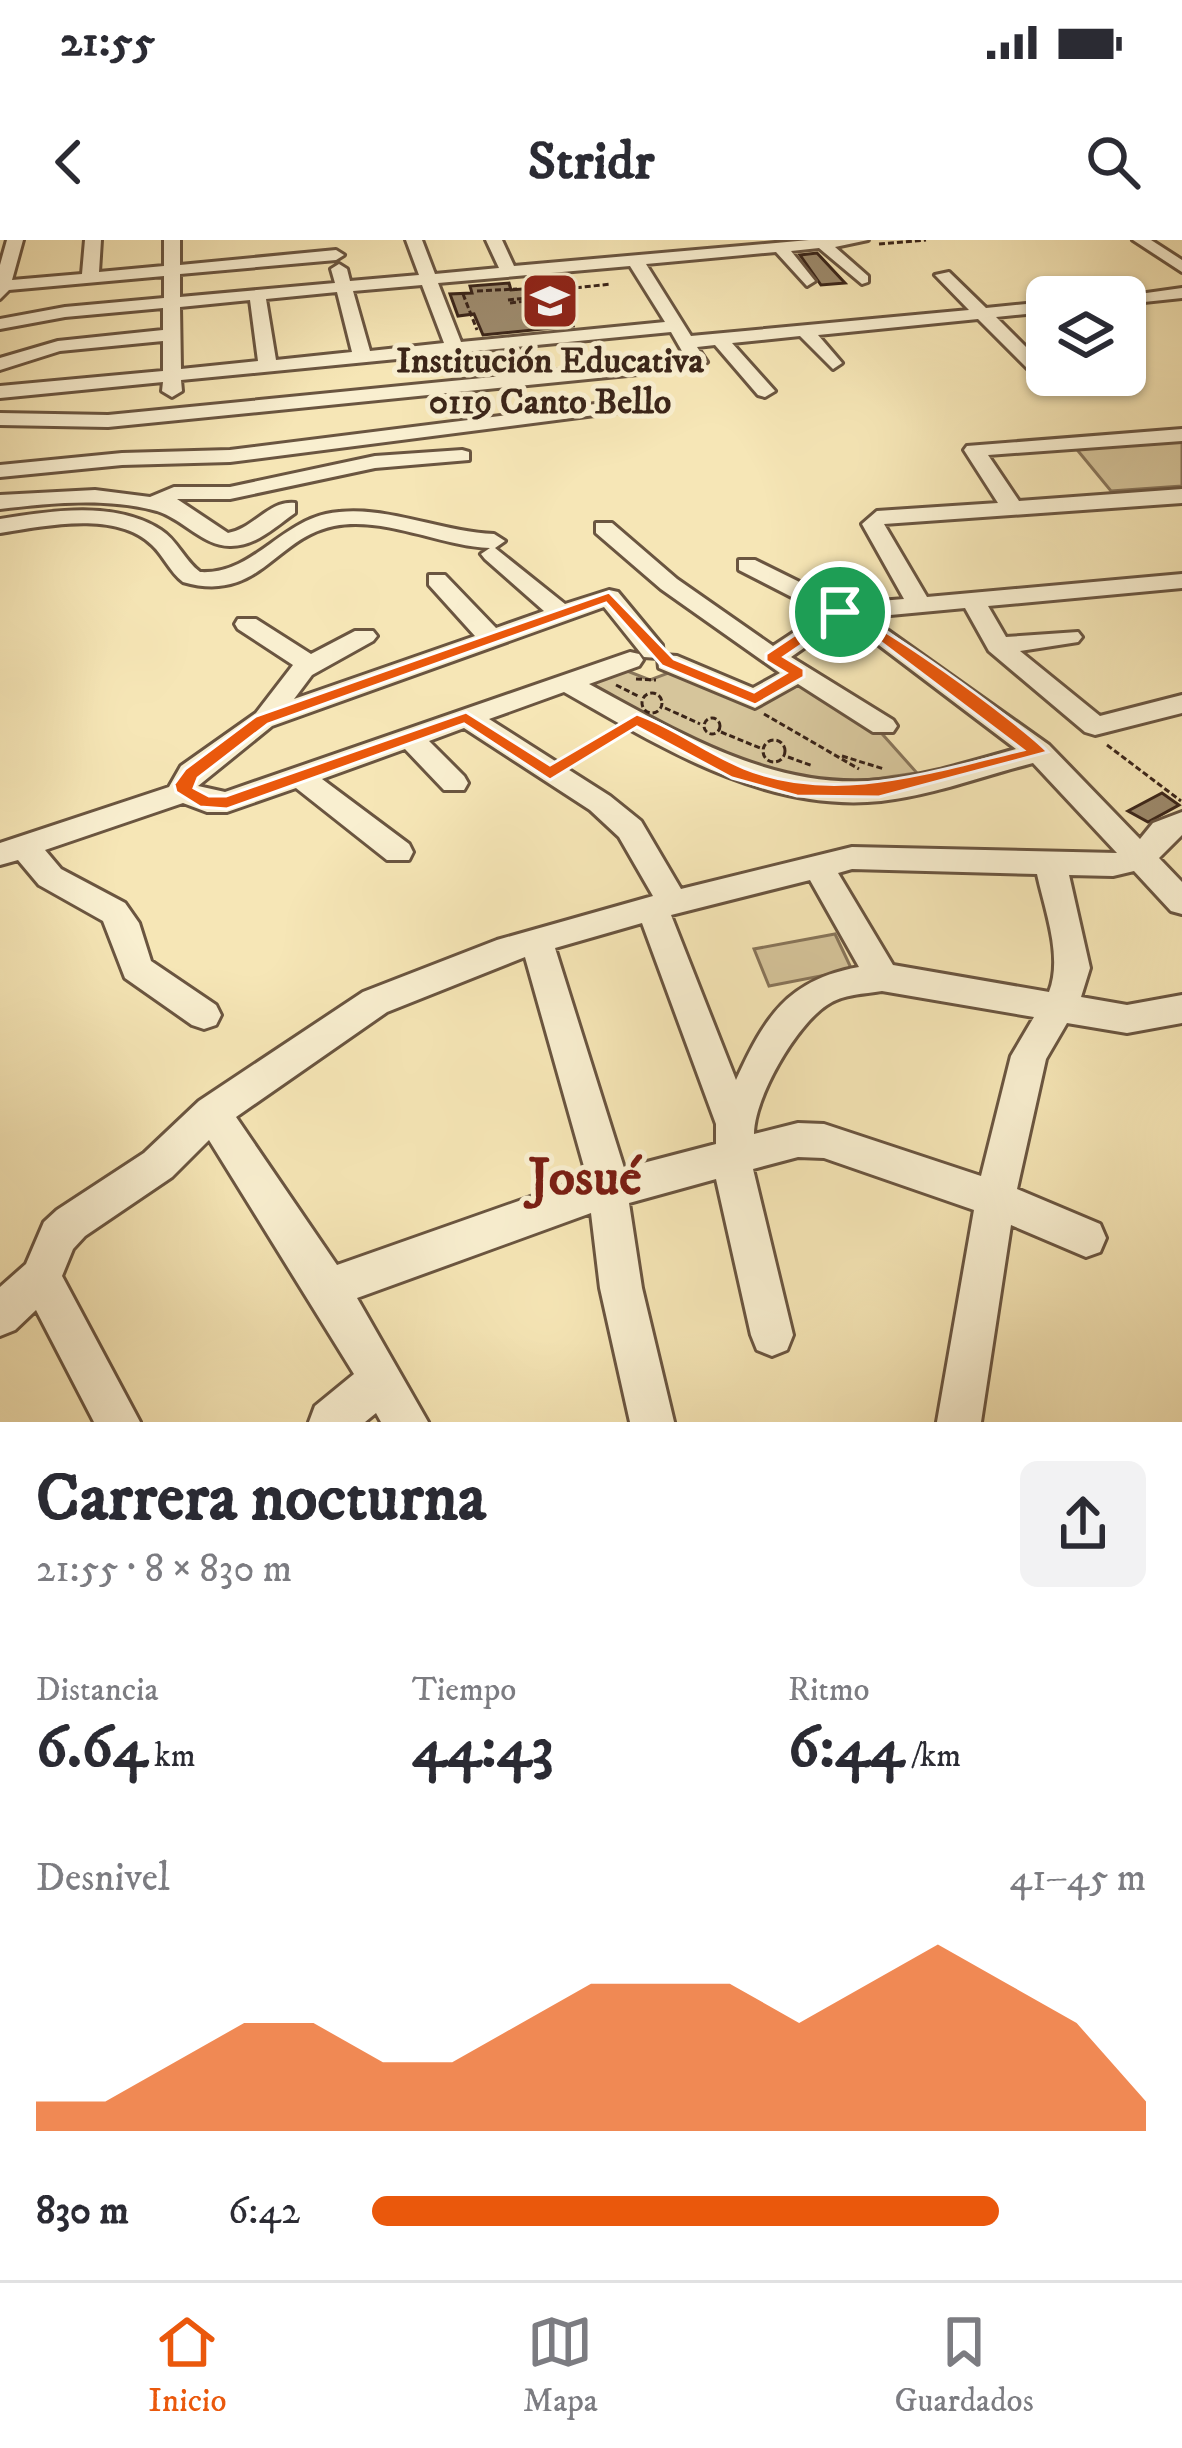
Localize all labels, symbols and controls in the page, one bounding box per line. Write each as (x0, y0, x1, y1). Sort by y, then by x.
text: 21:55 (60, 14, 155, 70)
icon: back (36, 129, 102, 195)
text: Stridr (528, 129, 654, 196)
icon: search (1080, 129, 1146, 195)
school or university icon: Institución Educativa 0119 Canto Bello (519, 270, 581, 332)
map controls (1026, 276, 1146, 396)
button: layers (1026, 276, 1146, 396)
place label: Institución Educativa 0119 Canto Bello (396, 339, 705, 425)
pin (789, 561, 891, 663)
icon: arrive (807, 579, 873, 645)
district label: Josué (523, 1145, 642, 1212)
text: Carrera nocturna (36, 1459, 486, 1541)
button: share (1020, 1461, 1146, 1587)
text: 21:55 · 8 × 830 m (36, 1545, 292, 1594)
text: Distancia (36, 1670, 159, 1711)
text: Tiempo (412, 1670, 516, 1711)
text: Ritmo (788, 1670, 870, 1711)
text: 6.64 (36, 1711, 147, 1786)
text: 44:43 (412, 1711, 554, 1786)
text: 6:44 (788, 1711, 904, 1786)
text: km (147, 1736, 195, 1777)
text: /km (904, 1736, 961, 1777)
text: Desnivel (36, 1854, 170, 1903)
text: 41–45 m (1009, 1854, 1146, 1903)
text: 830 m (36, 2187, 129, 2236)
text: 6:42 (228, 2187, 300, 2236)
tab: Inicio (148, 2309, 226, 2422)
tab: Mapa (523, 2309, 598, 2422)
tab: Guardados (894, 2309, 1034, 2422)

